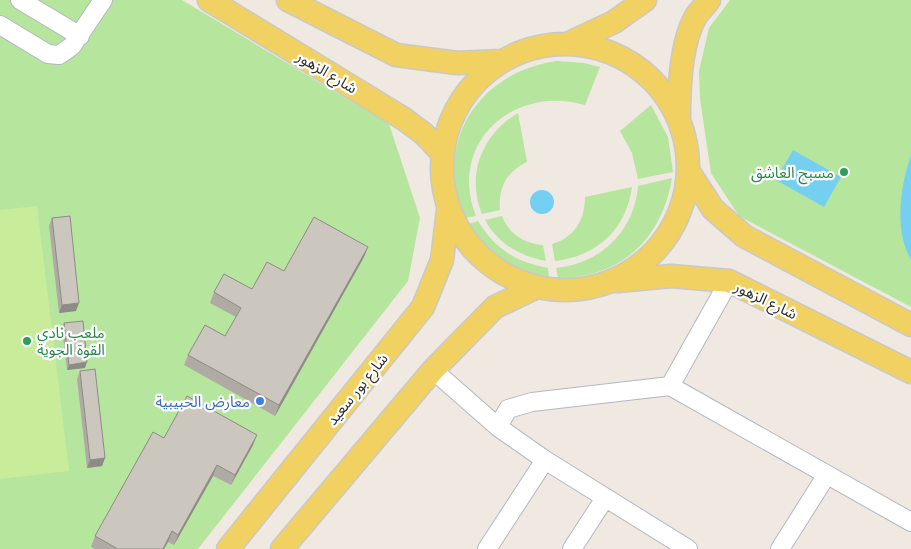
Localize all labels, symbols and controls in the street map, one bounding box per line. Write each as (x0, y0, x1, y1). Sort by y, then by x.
street label: شارع الزهور (291, 45, 361, 100)
place label: مسبح العاشق (751, 162, 834, 185)
marker: مسبح العاشق (838, 166, 850, 178)
street label: شارع الزهور (729, 275, 801, 326)
place label: ملعب نادي القوة الجوية (37, 322, 105, 360)
marker: ملعب نادي القوة الجوية (21, 335, 33, 347)
street label: شارع بور سعيد (321, 348, 394, 431)
place label: معارض الحبيبية (155, 391, 250, 412)
marker: معارض الحبيبية (254, 395, 266, 407)

